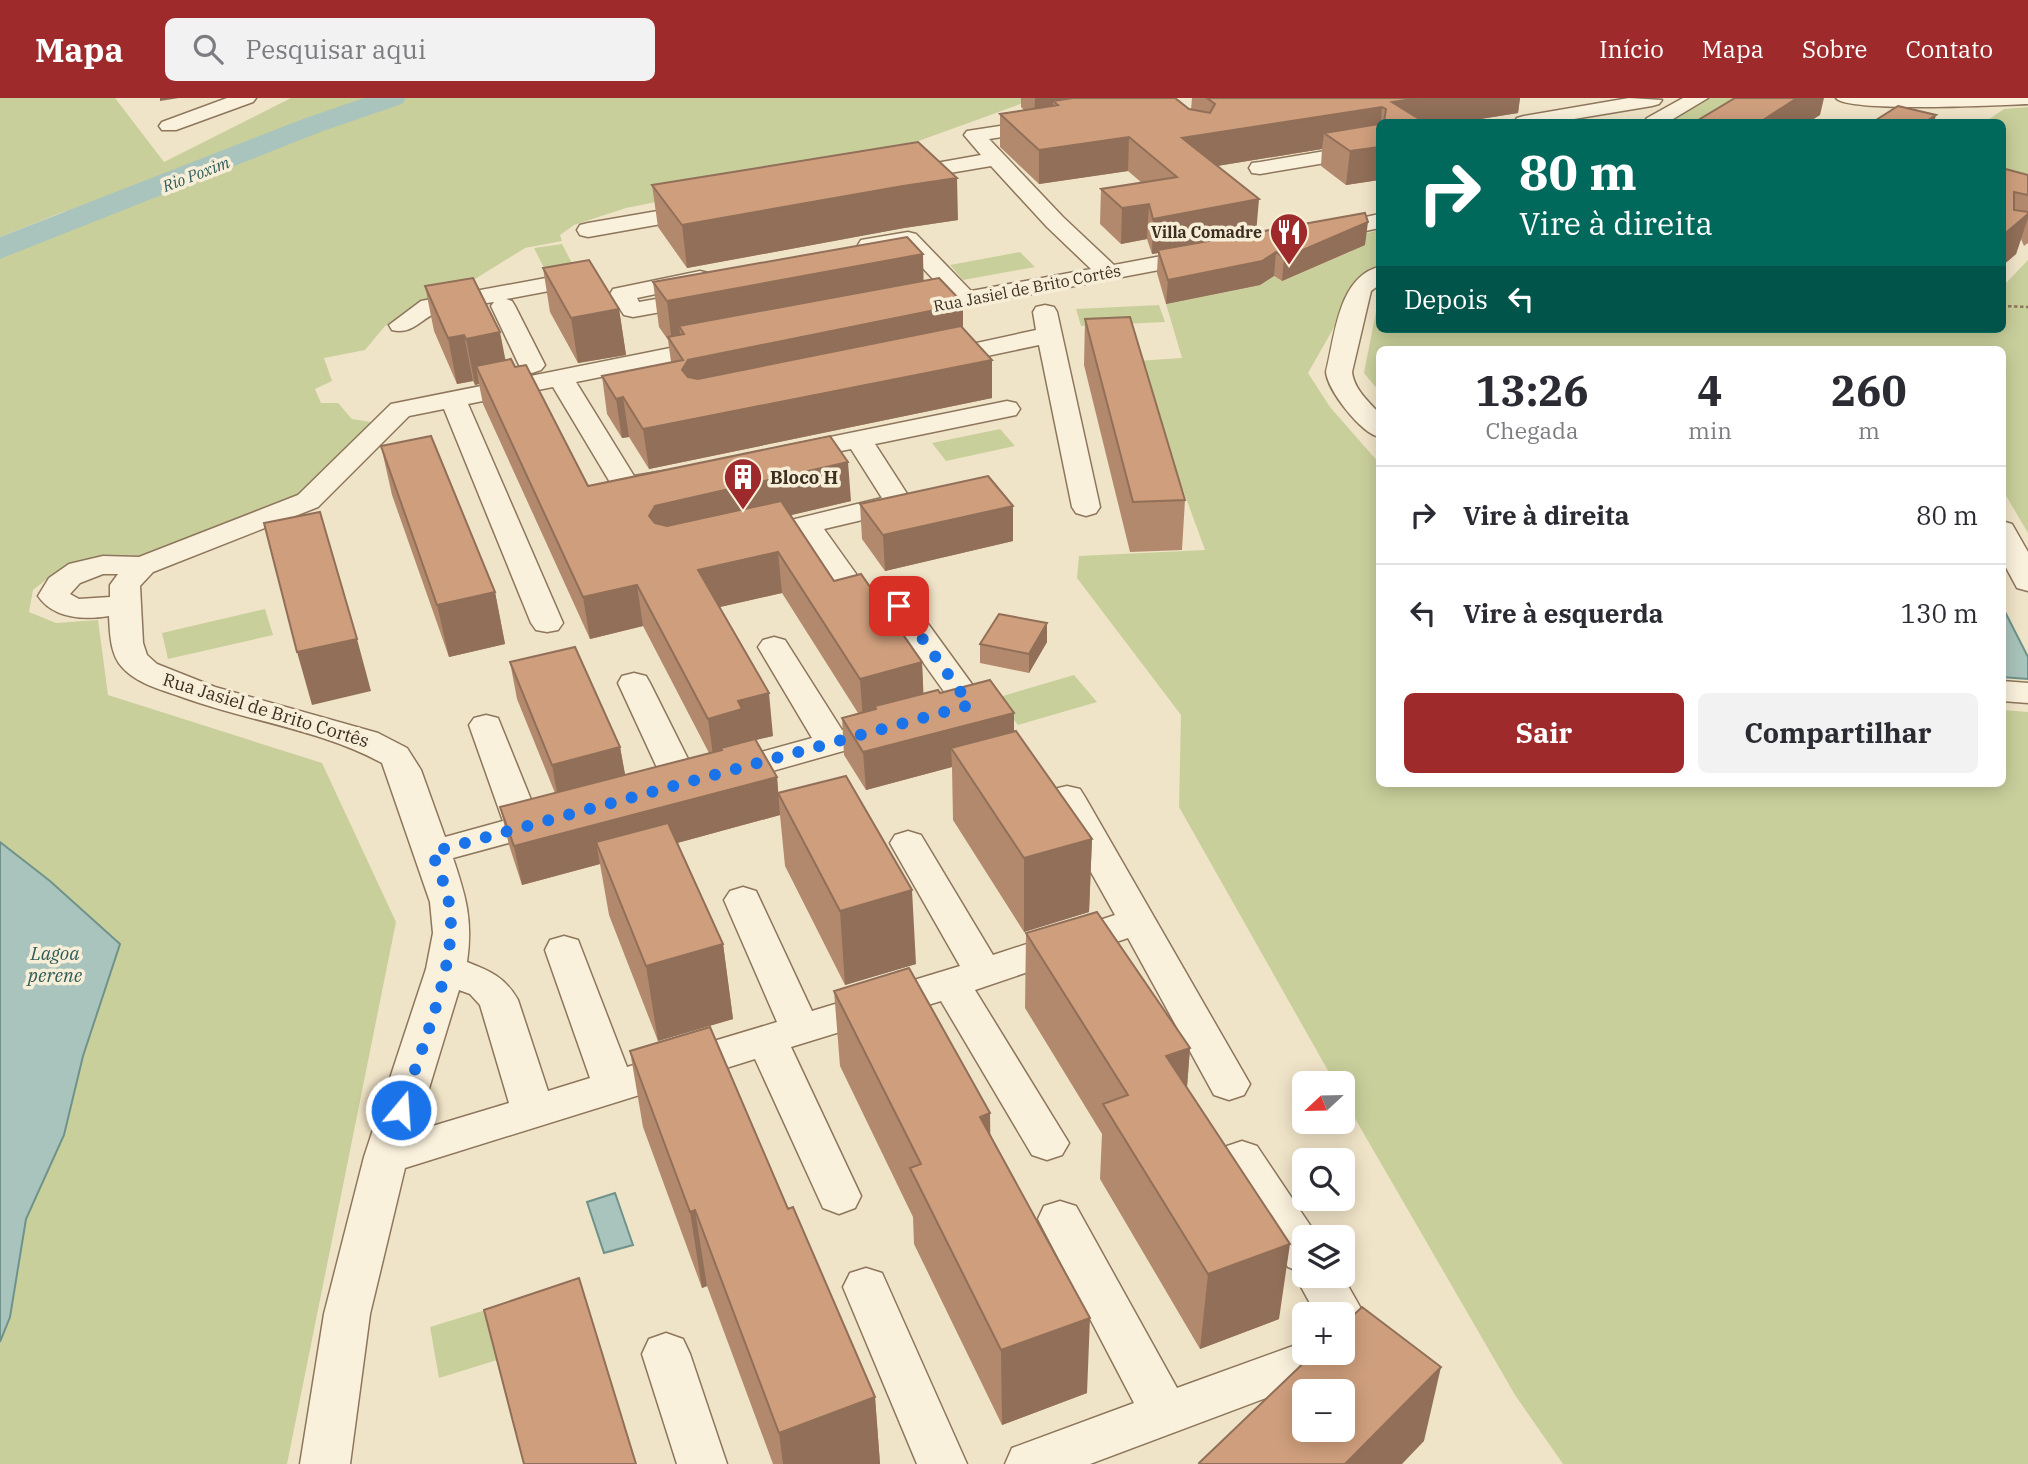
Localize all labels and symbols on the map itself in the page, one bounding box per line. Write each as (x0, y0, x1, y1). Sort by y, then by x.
water label: Rio Poxim (159, 152, 233, 196)
restaurant icon: Villa Comadre (1268, 211, 1310, 266)
place label: Villa Comadre (1151, 222, 1262, 242)
street label: Rua Jasiel de Brito Cortês (931, 260, 1123, 316)
building icon: Bloco H (722, 456, 764, 511)
place label: Bloco H (770, 466, 838, 489)
pin (869, 576, 929, 636)
street label: Rua Jasiel de Brito Cortês (160, 668, 372, 752)
water label: Lagoa perene (26, 941, 83, 987)
north arrow (1292, 1071, 1354, 1134)
position arrow (364, 1073, 438, 1147)

